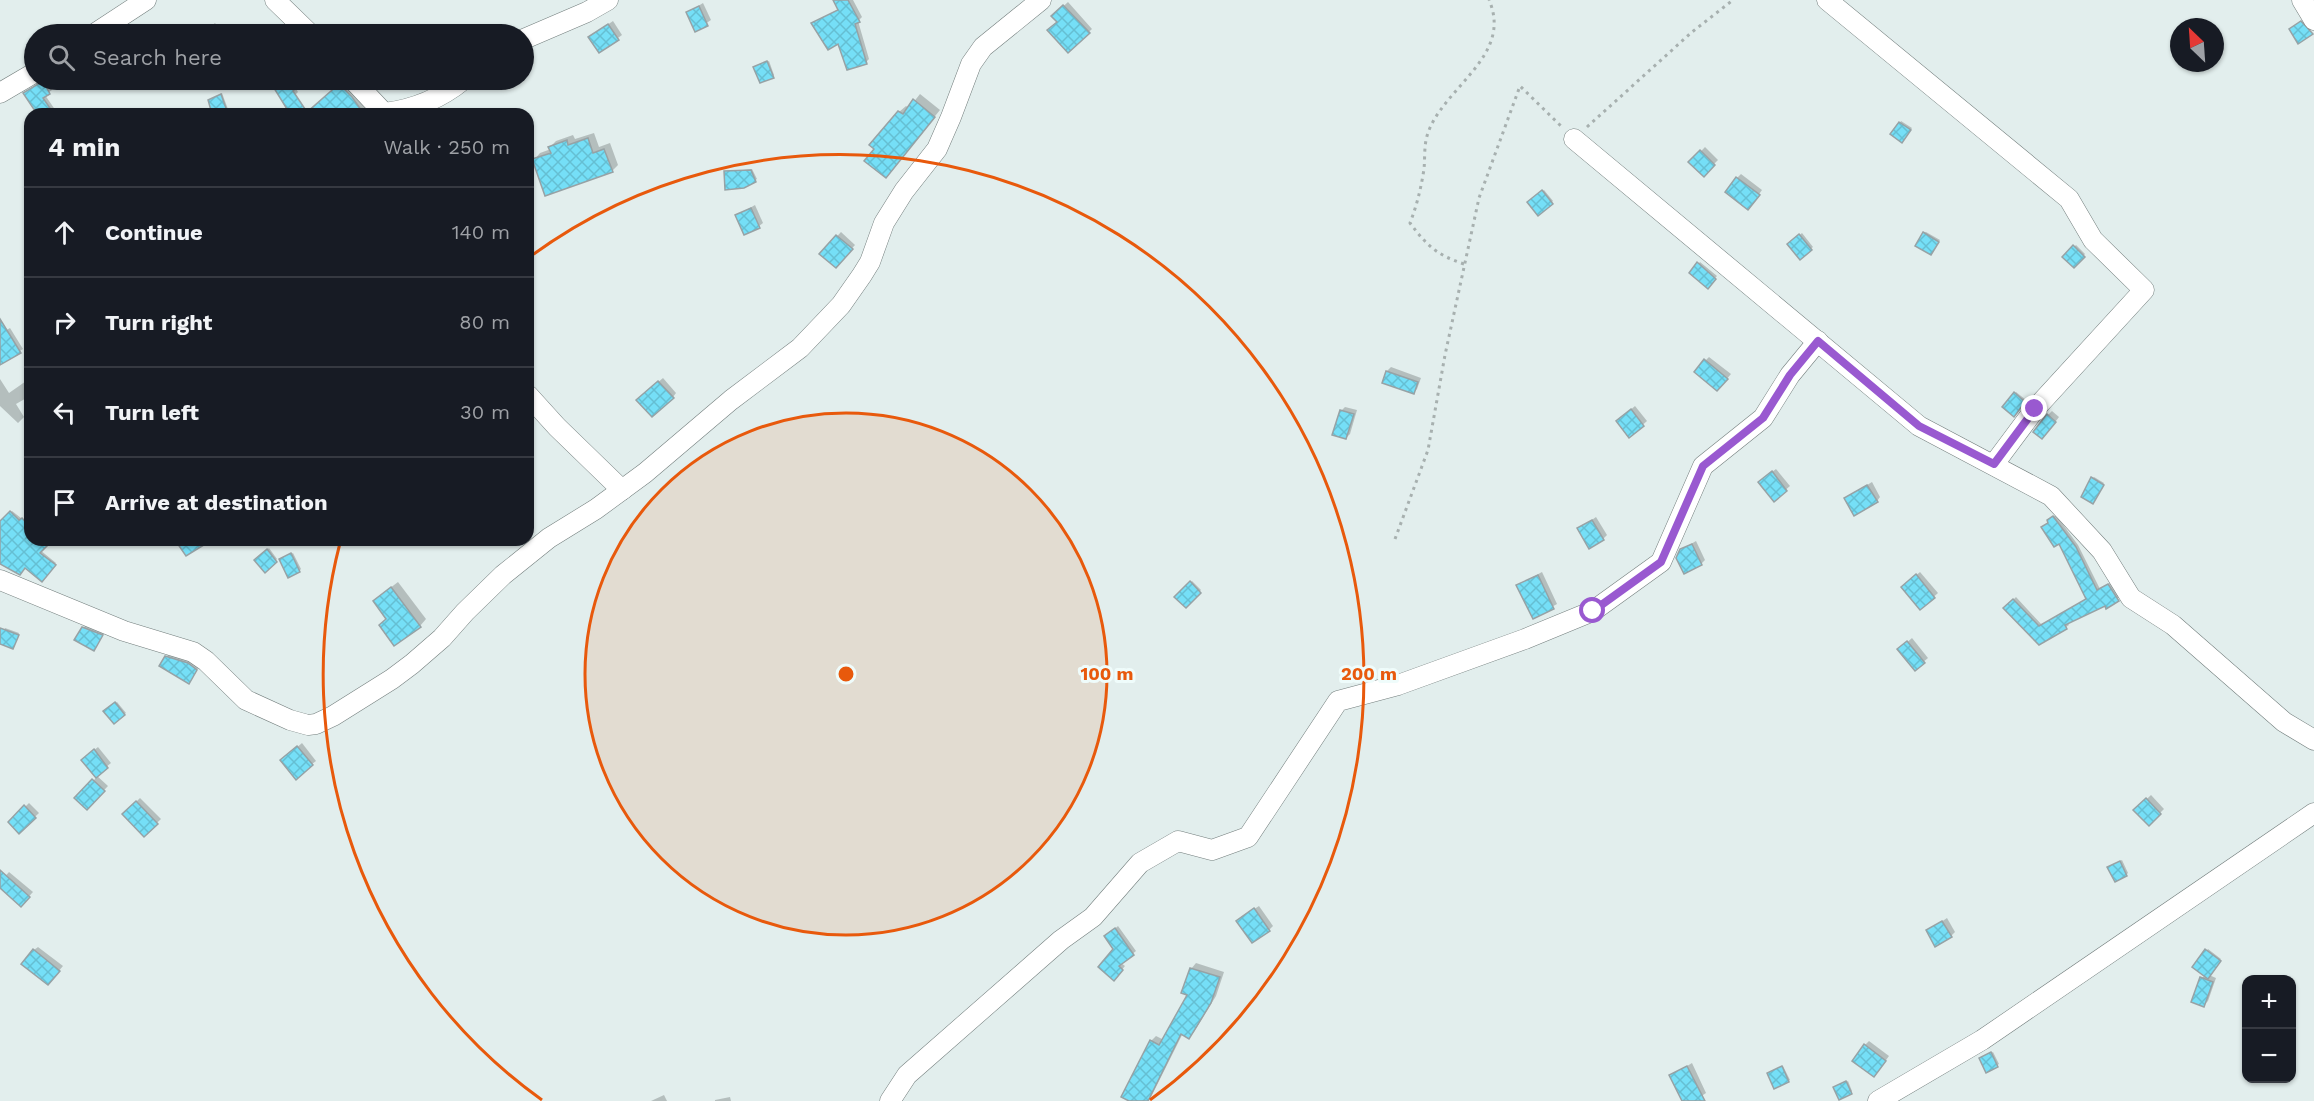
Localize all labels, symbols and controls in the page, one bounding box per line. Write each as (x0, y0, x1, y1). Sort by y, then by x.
north arrow (2170, 18, 2224, 72)
search box (24, 24, 534, 90)
icon: search (45, 41, 78, 74)
text: Search here (93, 45, 222, 70)
text: 4 min (48, 132, 120, 162)
text: Walk · 250 m (383, 135, 510, 159)
icon: ahead (48, 216, 81, 249)
text: Continue (105, 220, 203, 245)
text: 140 m (452, 220, 510, 244)
icon: right (48, 306, 81, 339)
text: Turn right (105, 310, 212, 335)
text: 80 m (459, 310, 510, 334)
route end (2021, 395, 2047, 421)
icon: left (48, 396, 81, 429)
text: Turn left (105, 400, 199, 425)
text: 30 m (460, 400, 510, 424)
icon: arrive (48, 486, 81, 519)
text: Arrive at destination (105, 490, 328, 515)
route start (1579, 597, 1605, 623)
text: 100 m (1080, 663, 1134, 684)
text: 200 m (1341, 663, 1397, 684)
centre of rings (836, 664, 856, 684)
map controls (2242, 975, 2296, 1083)
button: + (2242, 975, 2296, 1029)
button: − (2242, 1029, 2296, 1083)

